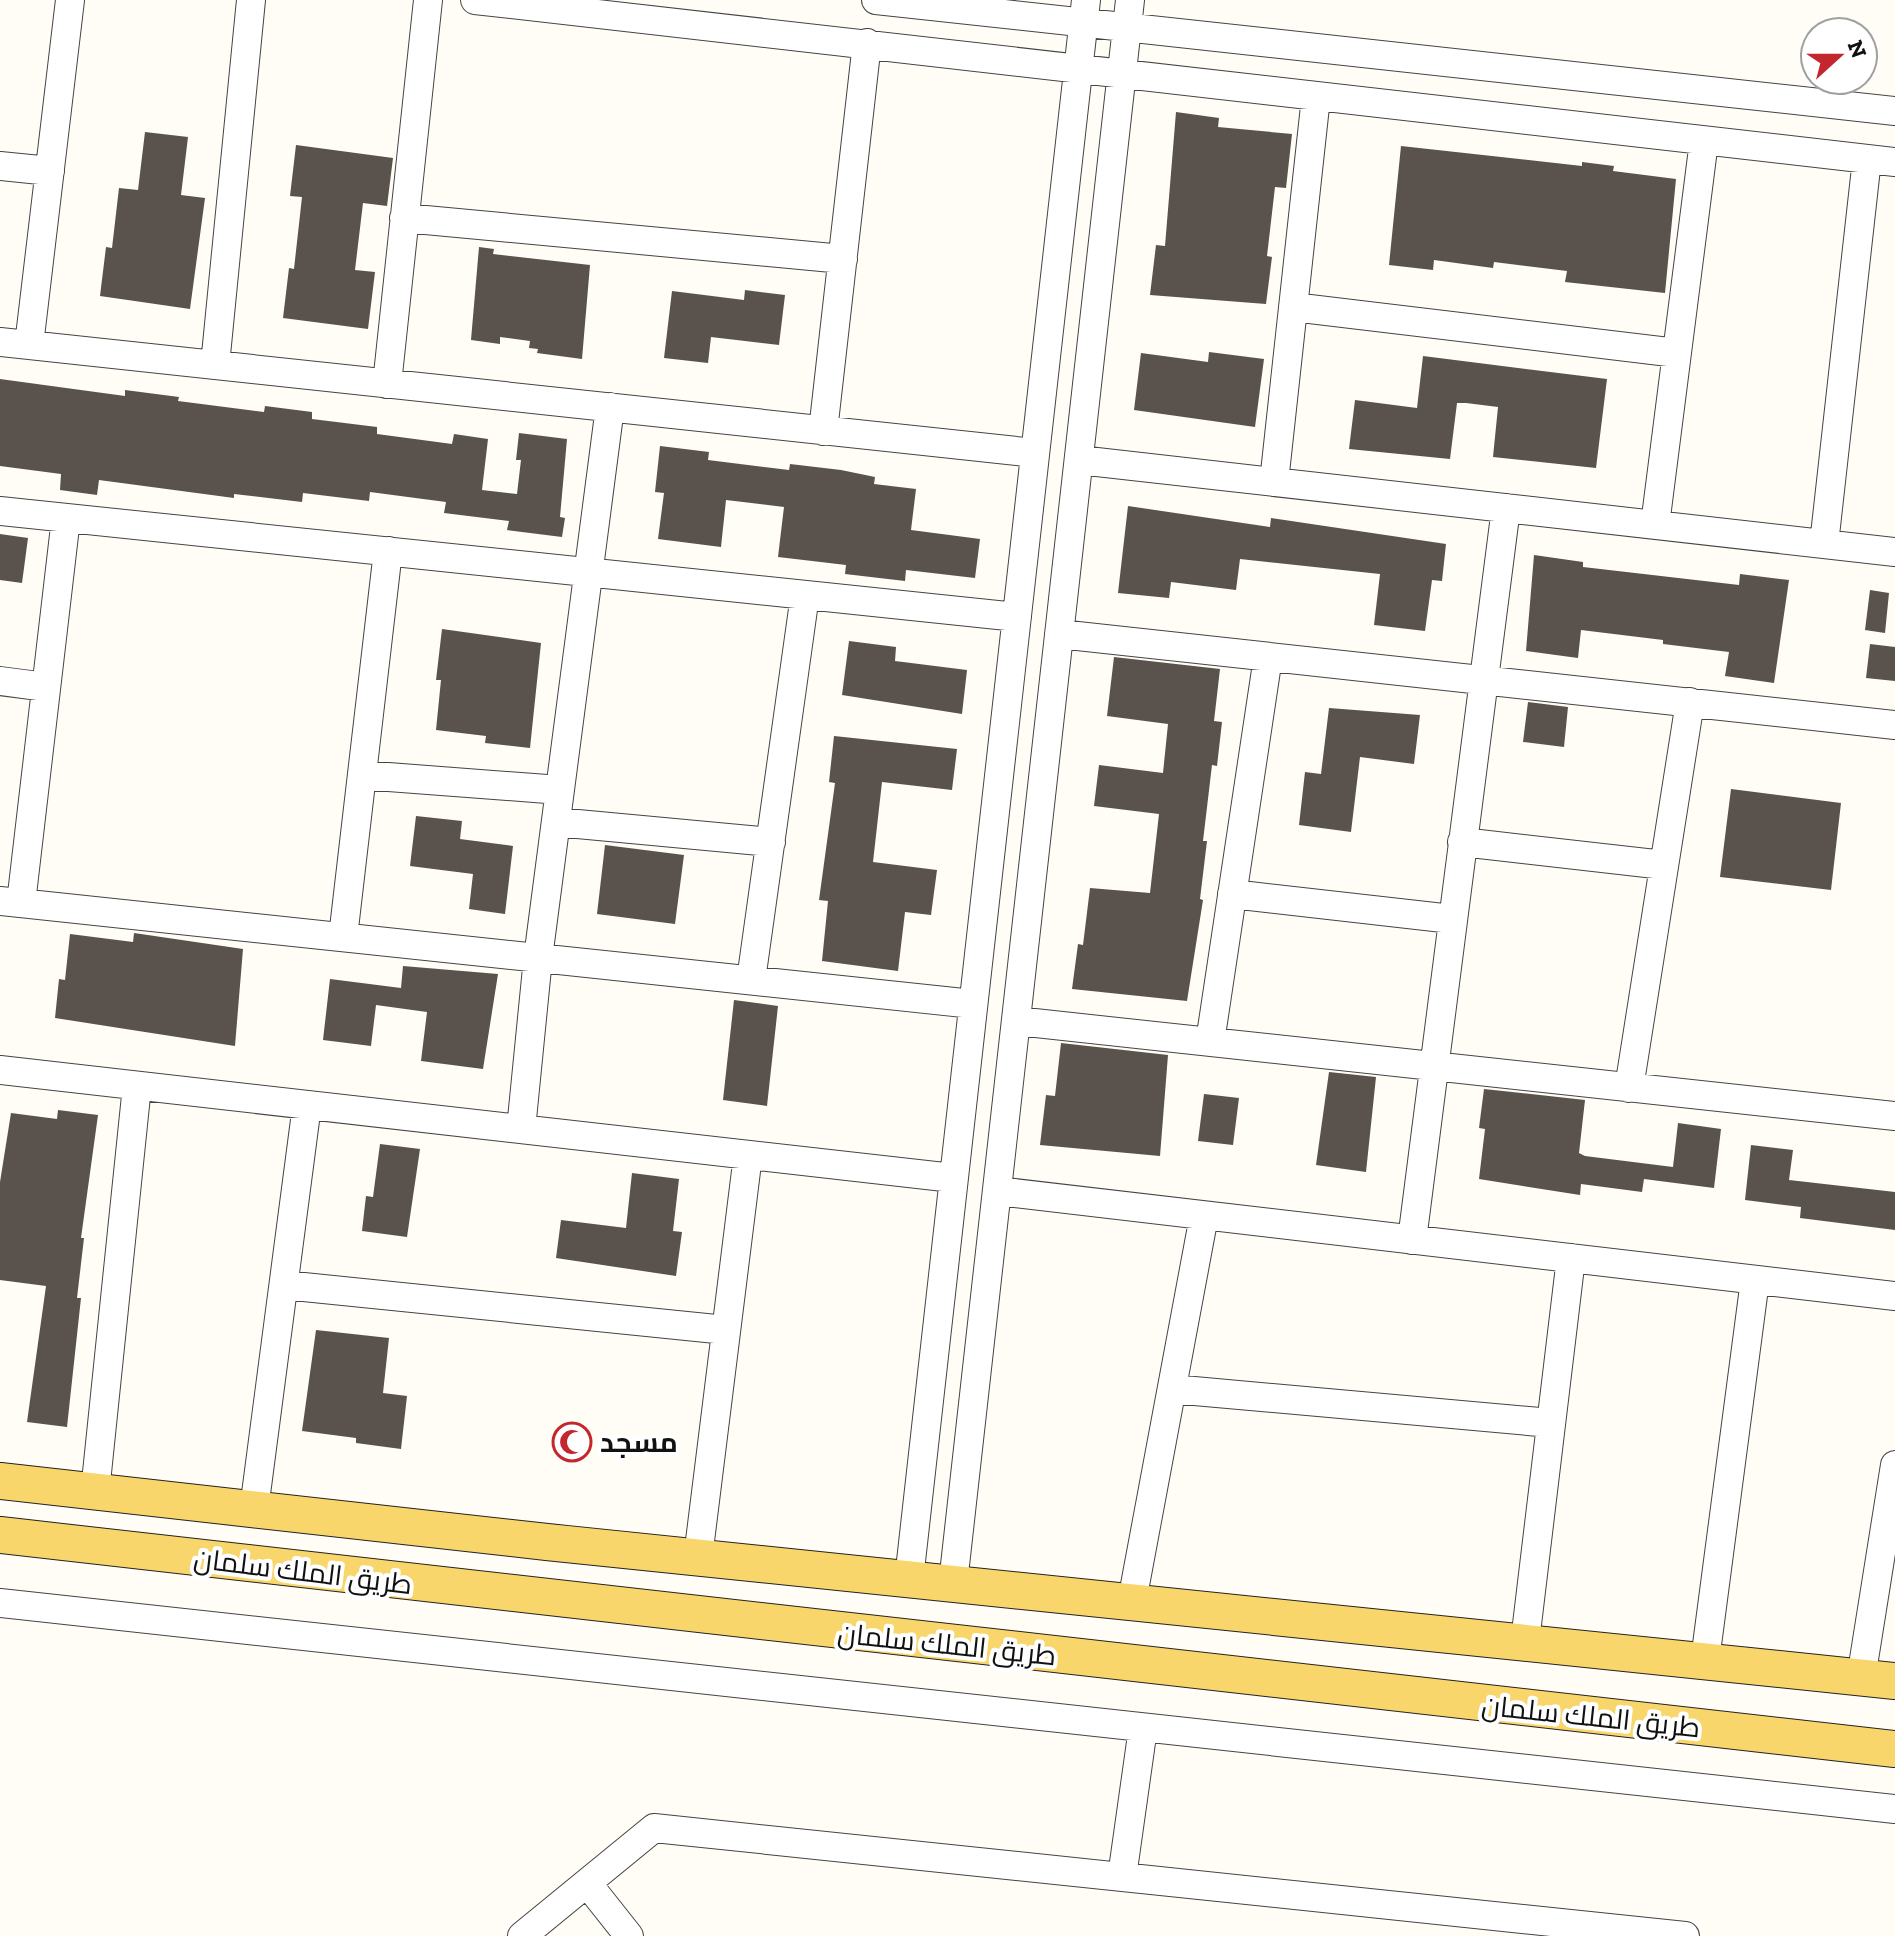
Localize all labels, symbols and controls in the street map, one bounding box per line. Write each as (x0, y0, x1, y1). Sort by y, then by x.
north arrow (1799, 16, 1879, 96)
text: N (1842, 36, 1873, 62)
mosque icon: مسجد (551, 1421, 593, 1463)
place label: مسجد (600, 1426, 678, 1459)
street label: طريق الملك سلمان (192, 1542, 414, 1601)
street label: طريق الملك سلمان (836, 1617, 1058, 1672)
street label: طريق الملك سلمان (1480, 1689, 1702, 1744)

